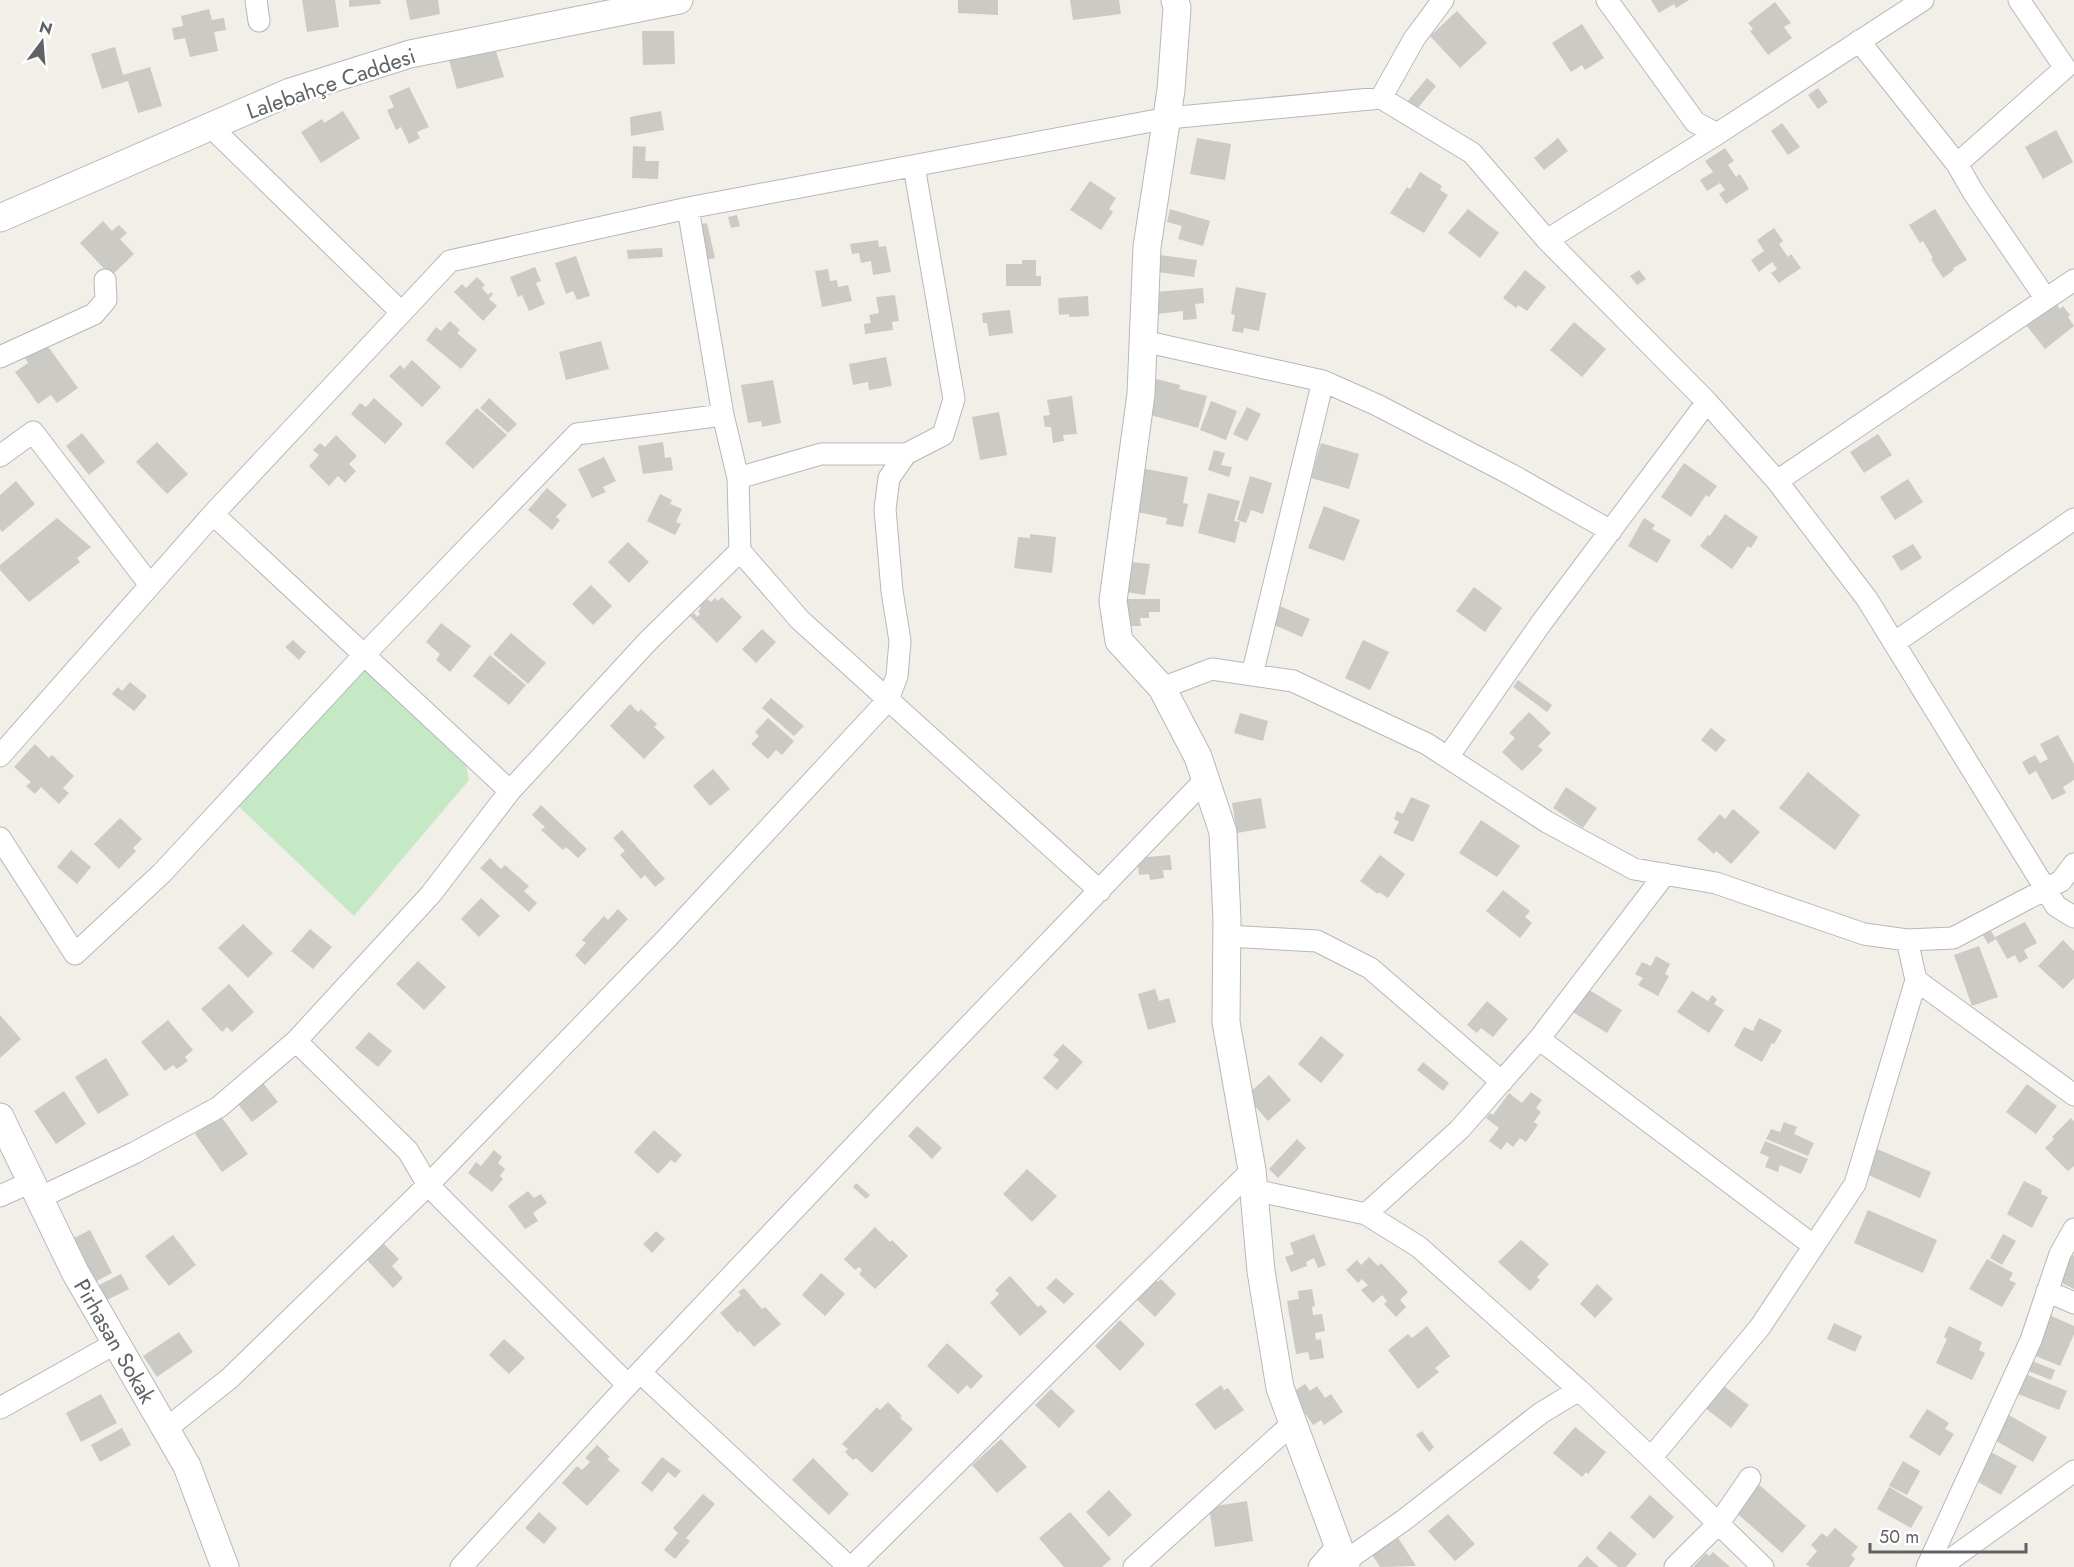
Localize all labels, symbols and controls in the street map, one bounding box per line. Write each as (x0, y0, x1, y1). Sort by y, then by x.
north arrow (12, 12, 72, 72)
text: N (37, 15, 55, 41)
street label: Lalebahçe Caddesi (242, 39, 420, 127)
street label: Pirhasan Sokak (66, 1273, 164, 1409)
scale bar (1870, 1516, 2026, 1554)
text: 50 m (1879, 1524, 1919, 1550)

